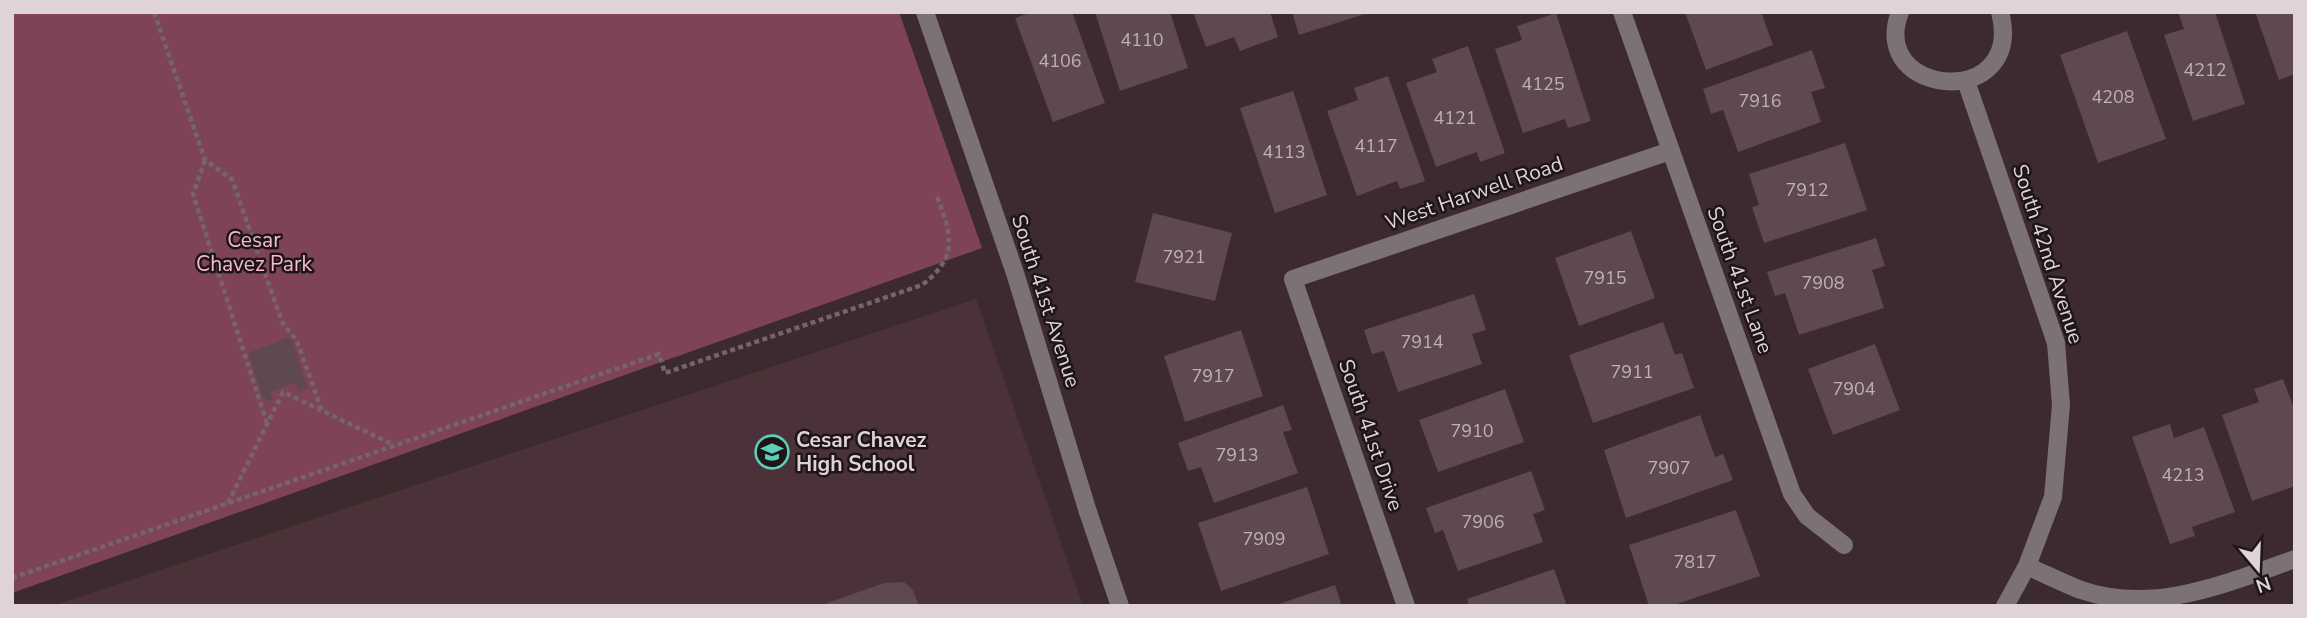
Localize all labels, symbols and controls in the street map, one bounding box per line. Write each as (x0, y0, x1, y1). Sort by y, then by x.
house number: 4110 (1120, 28, 1164, 52)
house number: 4106 (1038, 49, 1082, 73)
house number: 4212 (2183, 58, 2227, 82)
house number: 4125 (1521, 72, 1565, 96)
house number: 4208 (2091, 85, 2135, 109)
house number: 7916 (1738, 89, 1782, 113)
house number: 4121 (1433, 106, 1477, 130)
house number: 4117 (1354, 134, 1398, 158)
house number: 4113 (1262, 140, 1306, 164)
street label: West Harwell Road (1381, 149, 1567, 237)
street label: South 42nd Avenue (2006, 161, 2090, 347)
house number: 7912 (1785, 178, 1829, 202)
street label: South 41st Lane (1700, 203, 1780, 357)
street label: South 41st Avenue (1005, 211, 1087, 391)
park label: Cesar Chavez Park (196, 226, 312, 278)
house number: 7921 (1162, 245, 1206, 269)
house number: 7915 (1583, 266, 1627, 290)
house number: 7908 (1801, 271, 1845, 295)
house number: 7914 (1400, 330, 1444, 354)
street label: South 41st Drive (1332, 355, 1410, 515)
house number: 7911 (1610, 360, 1654, 384)
house number: 7917 (1191, 364, 1235, 388)
house number: 7904 (1832, 377, 1876, 401)
house number: 7910 (1450, 419, 1494, 443)
place label: Cesar Chavez High School (796, 426, 927, 478)
school or university icon: Cesar Chavez High School (753, 433, 791, 471)
house number: 7913 (1215, 443, 1259, 467)
house number: 7907 (1647, 456, 1691, 480)
house number: 4213 (2161, 463, 2205, 487)
house number: 7906 (1461, 510, 1505, 534)
house number: 7909 (1242, 527, 1286, 551)
north arrow (2223, 534, 2293, 604)
house number: 7817 (1673, 550, 1717, 574)
text: N (2252, 570, 2274, 599)

